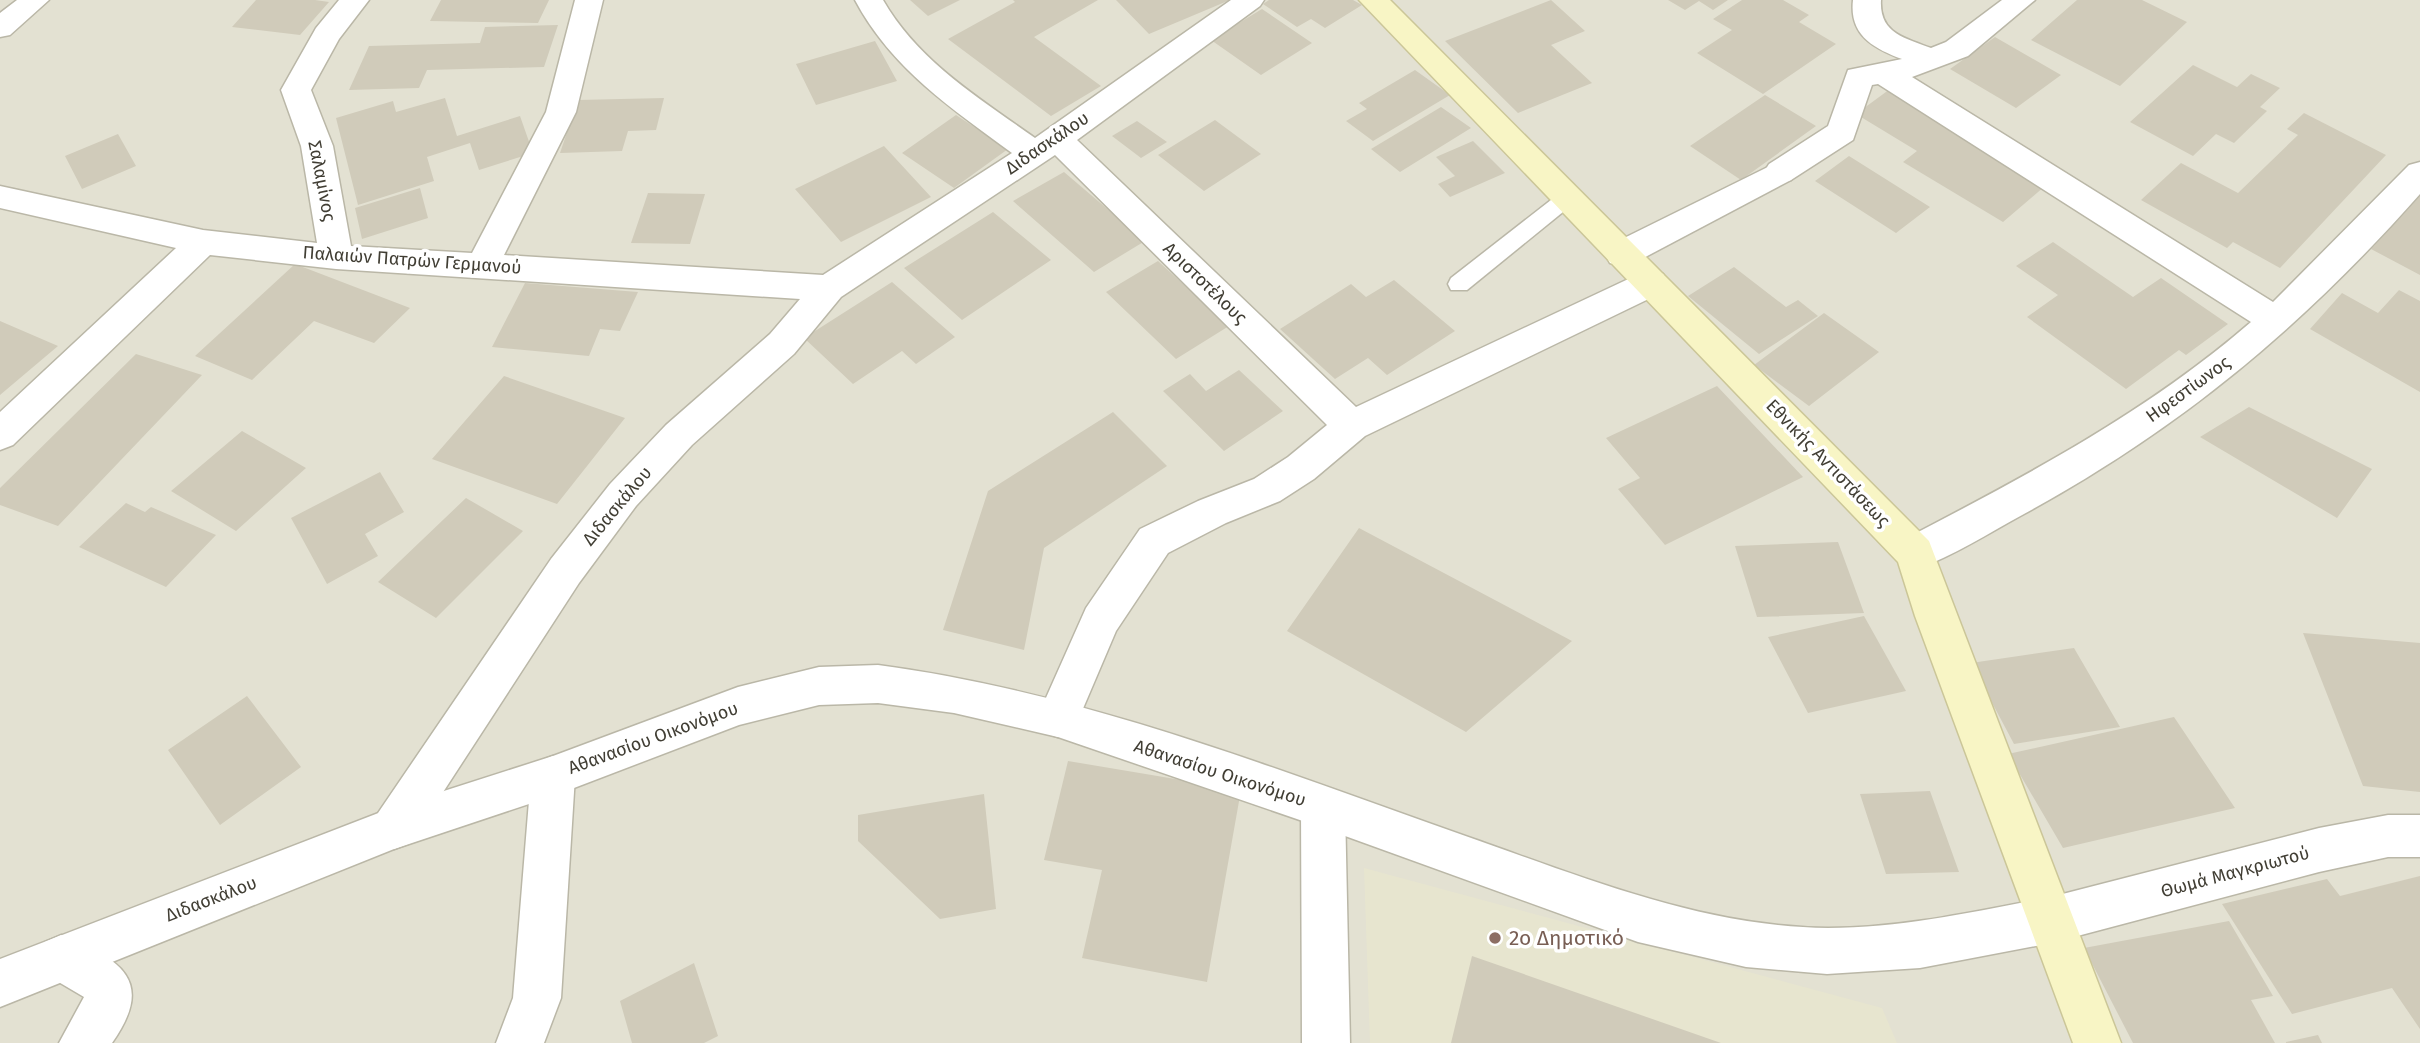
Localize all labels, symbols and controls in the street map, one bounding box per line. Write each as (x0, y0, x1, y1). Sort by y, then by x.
street label: Διδασκάλου (1001, 107, 1093, 179)
street label: Σαλαμίνος (303, 139, 341, 224)
street label: Αριστοτέλους (1158, 237, 1252, 329)
street label: Παλαιών Πατρών Γερμανού (302, 241, 522, 279)
street label: Ηφεστίωνος (2142, 351, 2235, 427)
street label: Εθνικής Αντιστάσεως (1761, 395, 1895, 532)
street label: Διδασκάλου (578, 462, 656, 550)
street label: Αθανασίου Οικονόμου (565, 697, 741, 779)
street label: Αθανασίου Οικονόμου (1131, 735, 1309, 811)
street label: Θωμά Μαγκριωτού (2158, 842, 2312, 902)
street label: Διδασκάλου (162, 871, 260, 927)
place label: 2ο Δημοτικό (1509, 925, 1624, 951)
marker: 2ο Δημοτικό (1487, 930, 1503, 946)

